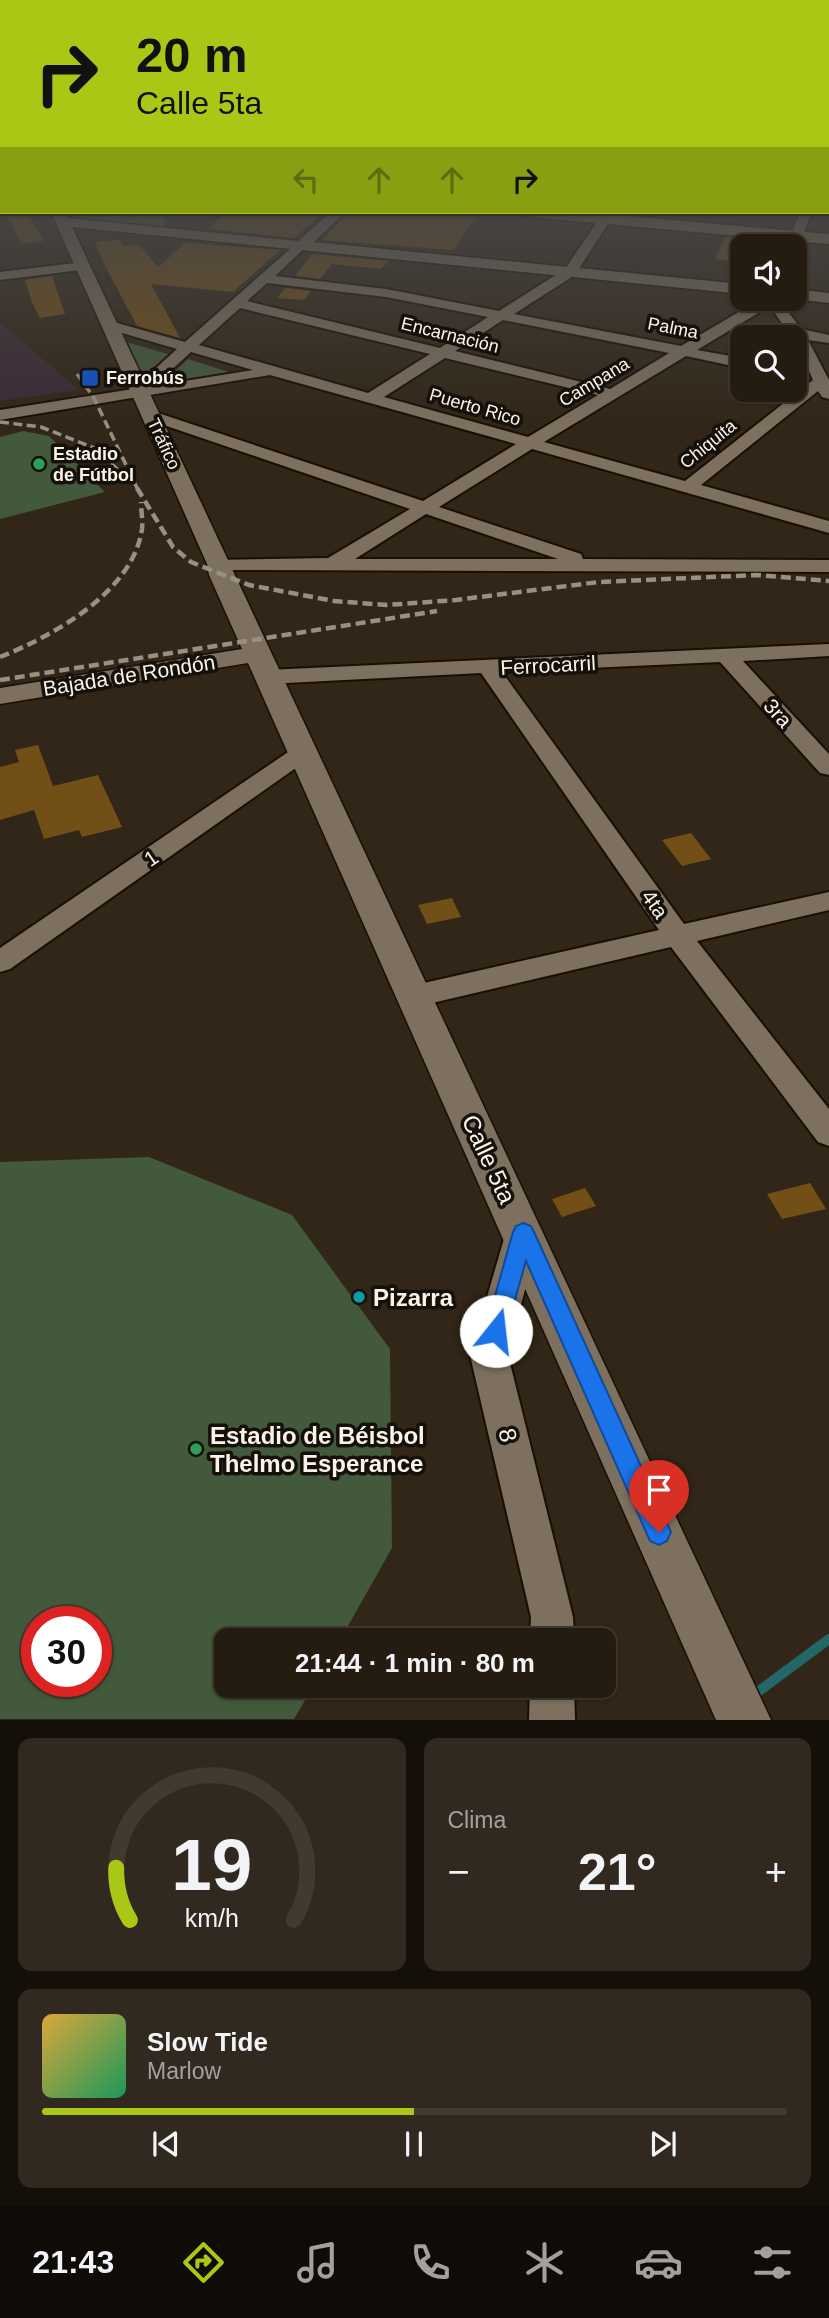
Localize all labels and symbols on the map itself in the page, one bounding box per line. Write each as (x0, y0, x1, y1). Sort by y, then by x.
street label: Encarnación (399, 313, 501, 357)
street label: Palma (646, 313, 701, 343)
street label: Campana (555, 353, 633, 411)
marker: Ferrobús (80, 368, 100, 388)
place label: Ferrobús (106, 368, 184, 388)
street label: Puerto Rico (427, 384, 523, 430)
street label: Tráfico (143, 415, 185, 473)
street label: Chiquita (676, 415, 741, 473)
place label: Estadio de Fútbol (53, 444, 134, 485)
marker: Estadio de Fútbol (31, 456, 47, 472)
street label: Bajada de Rondón (41, 650, 217, 700)
street label: Ferrocarril (500, 651, 596, 679)
street label: 3ra (759, 694, 797, 732)
street label: 1 (140, 845, 162, 871)
street label: 4ta (637, 885, 673, 923)
street label: Calle 5ta (457, 1110, 522, 1208)
place label: Pizarra (373, 1284, 454, 1311)
marker: Pizarra (351, 1289, 367, 1305)
position arrow (459, 1294, 533, 1368)
place label: Estadio de Béisbol Thelmo Esperance (210, 1422, 425, 1477)
street label: 8 (493, 1425, 523, 1445)
marker: Estadio de Béisbol Thelmo Esperance (188, 1441, 204, 1457)
pin (629, 1460, 689, 1532)
speed limit sign: 30 (21, 1606, 112, 1697)

